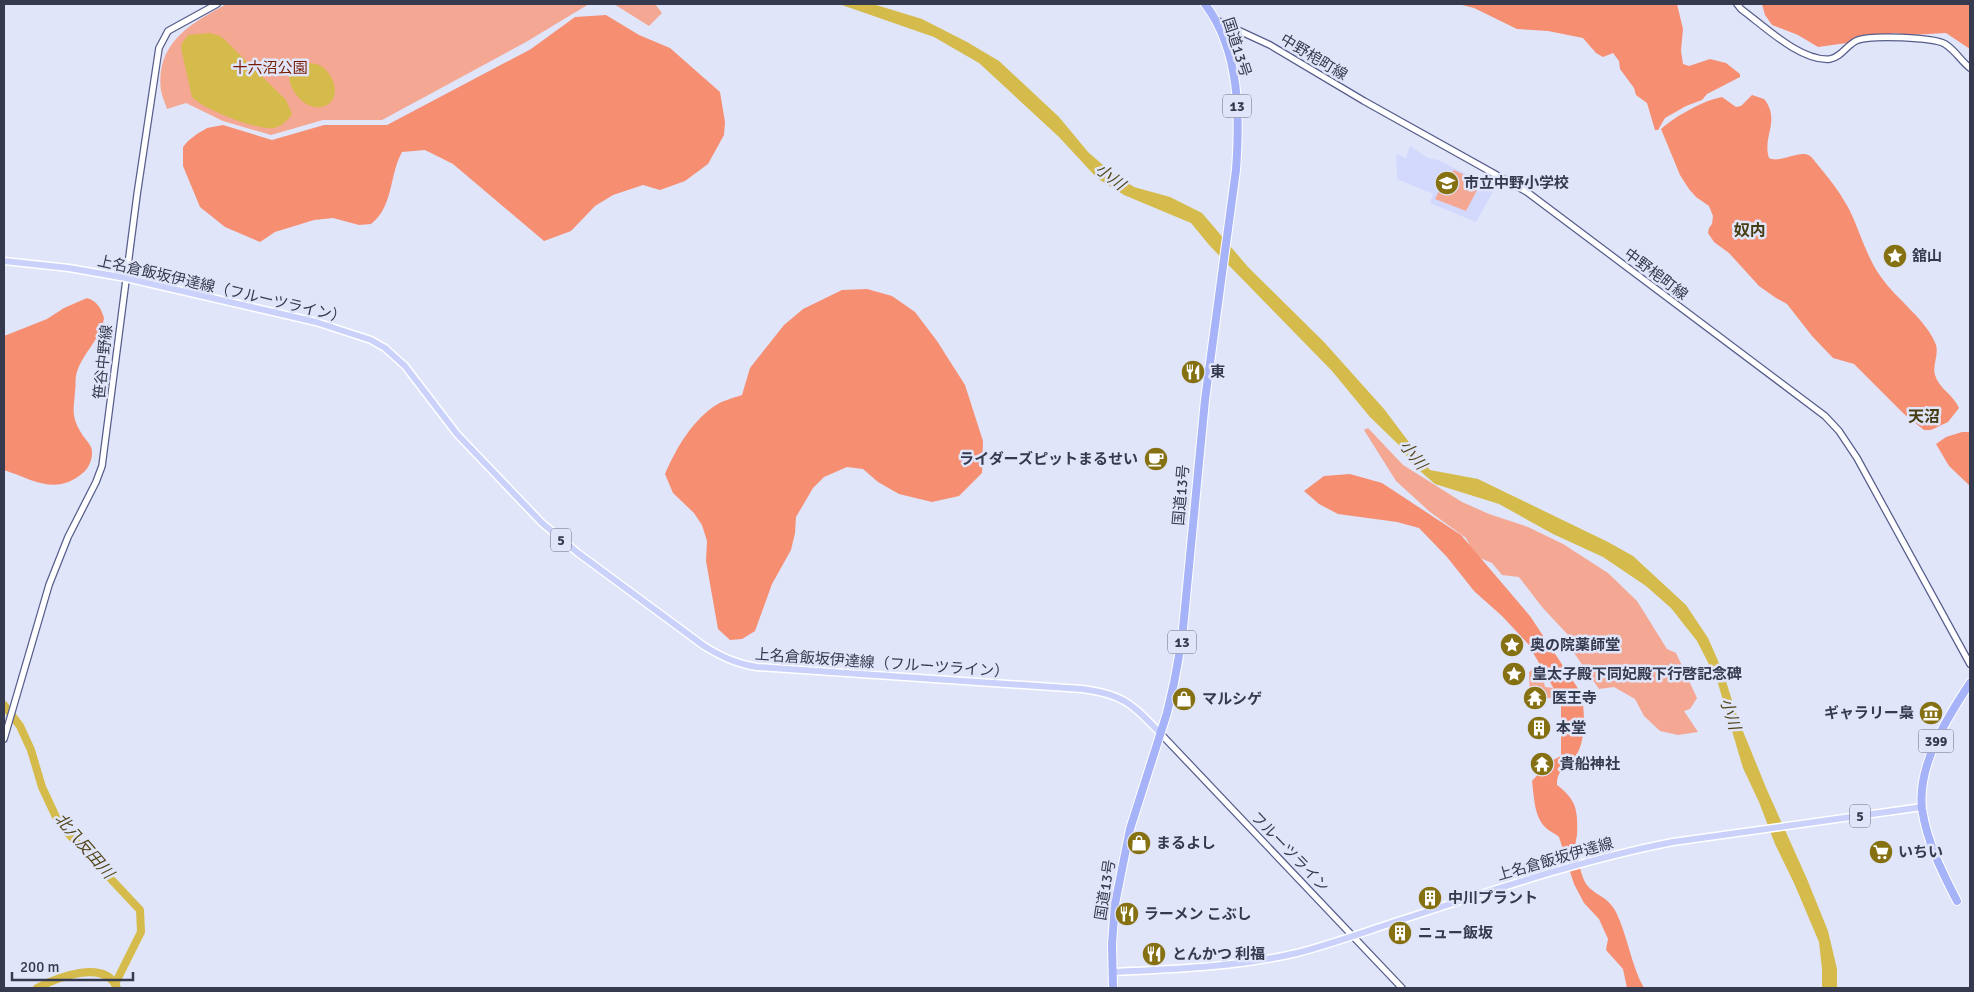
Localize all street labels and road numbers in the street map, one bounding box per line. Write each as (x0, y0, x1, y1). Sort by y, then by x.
street label: 国道13号 (1219, 15, 1255, 79)
street label: 中野梍町線 (1277, 30, 1351, 84)
road number: 13 (1223, 94, 1251, 118)
street label: 中野梍町線 (1621, 244, 1691, 304)
street label: 上名倉飯坂伊達線（フルーツライン） (96, 252, 348, 326)
street label: 笹谷中野線 (90, 324, 116, 400)
street label: 国道13号 (1169, 464, 1193, 526)
road number: 5 (551, 528, 571, 552)
road number: 13 (1168, 630, 1196, 654)
street label: 上名倉飯坂伊達線（フルーツライン） (754, 645, 1010, 681)
road number: 399 (1918, 729, 1954, 752)
road number: 5 (1850, 804, 1870, 828)
street label: フルーツライン (1247, 808, 1333, 896)
street label: 上名倉飯坂伊達線 (1495, 834, 1615, 884)
street label: 国道13号 (1091, 858, 1119, 922)

